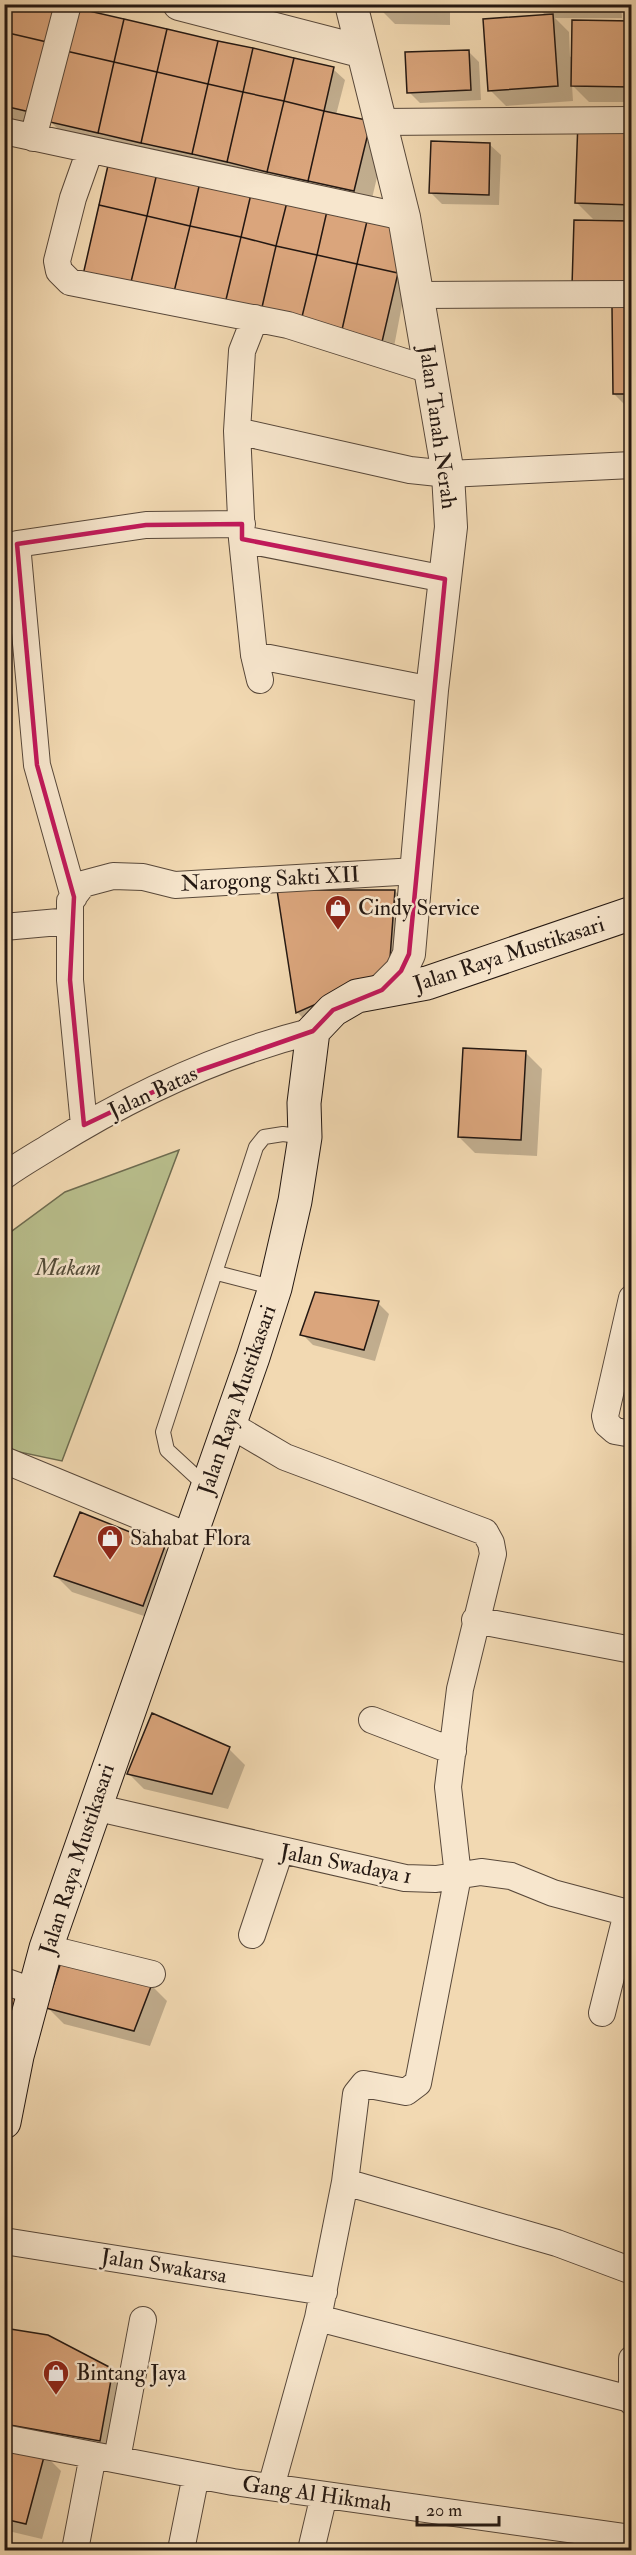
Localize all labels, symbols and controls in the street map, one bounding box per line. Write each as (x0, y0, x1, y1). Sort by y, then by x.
street label: Jalan Tanah Nerah (413, 342, 463, 511)
street label: Narogong Sakti XII (180, 860, 360, 898)
shop icon: Cindy Service (323, 893, 353, 931)
place label: Cindy Service (358, 894, 479, 922)
street label: Jalan Raya Mustikasari (409, 910, 608, 998)
street label: Jalan Batas (103, 1059, 202, 1125)
park label: Makam (33, 1254, 101, 1282)
street label: Jalan Raya Mustikasari (191, 1301, 283, 1500)
shop icon: Sahabat Flora (95, 1523, 125, 1561)
place label: Sahabat Flora (130, 1524, 252, 1552)
street label: Jalan Raya Mustikasari (33, 1760, 121, 1959)
street label: Jalan Swadaya 1 (277, 1837, 414, 1890)
street label: Jalan Swakarsa (98, 2242, 230, 2290)
shop icon: Bintang Jaya (41, 2358, 71, 2396)
place label: Bintang Jaya (76, 2359, 187, 2387)
street label: Gang Al Hikmah (240, 2470, 394, 2518)
scale bar (417, 2489, 500, 2527)
text: 20 m (426, 2499, 462, 2522)

